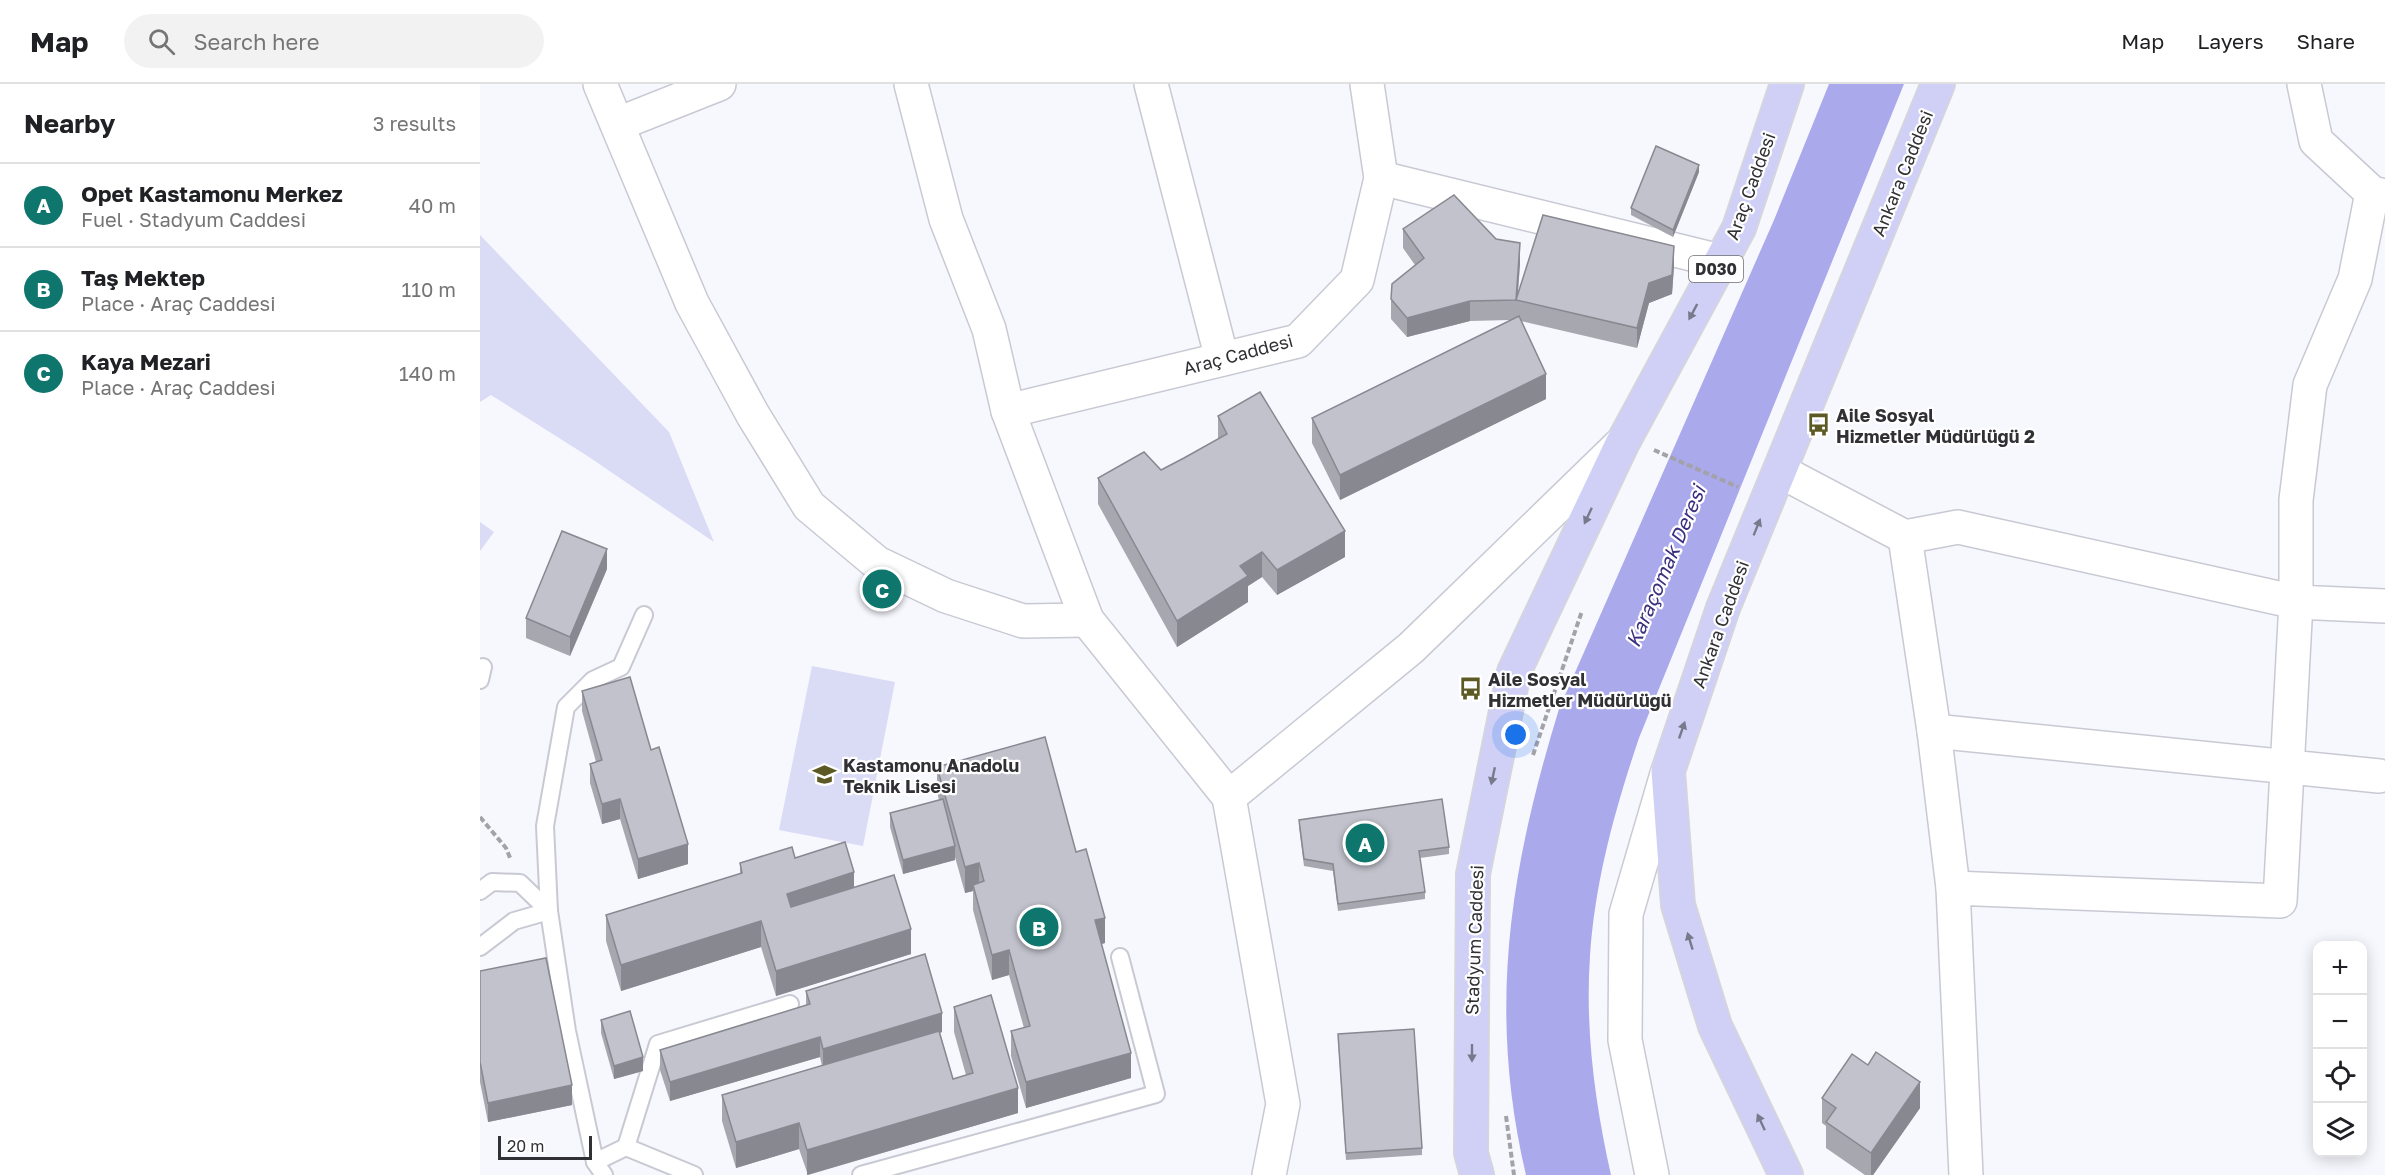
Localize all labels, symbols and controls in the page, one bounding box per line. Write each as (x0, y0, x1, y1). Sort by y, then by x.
search box (124, 14, 544, 68)
text: Map (30, 25, 88, 58)
icon: search (145, 25, 178, 58)
text: Search here (193, 28, 319, 55)
text: Map (2121, 28, 2164, 54)
text: Layers (2197, 28, 2264, 54)
text: Share (2297, 28, 2355, 54)
street label: Ankara Caddesi (1867, 107, 1937, 239)
text: Nearby (24, 108, 115, 139)
text: 3 results (373, 111, 456, 135)
street label: Araç Caddesi (1720, 129, 1780, 243)
text: Opet Kastamonu Merkez (81, 180, 343, 207)
text: A (36, 193, 51, 217)
text: 40 m (409, 193, 456, 217)
text: Fuel · Stadyum Caddesi (81, 207, 306, 231)
road number: D030 (1689, 256, 1743, 282)
text: Taş Mektep (81, 264, 205, 291)
text: B (36, 277, 51, 301)
text: 110 m (402, 277, 456, 301)
text: Place · Araç Caddesi (81, 291, 276, 315)
one-way arrow (1688, 304, 1698, 321)
street label: Araç Caddesi (1181, 329, 1295, 379)
text: Kaya Mezari (81, 348, 211, 375)
text: C (36, 361, 51, 385)
text: 140 m (399, 361, 456, 385)
text: Place · Araç Caddesi (81, 375, 276, 399)
place label: Aile Sosyal Hizmetler Müdürlüğü 2 (1836, 404, 2035, 447)
bus stop icon: Aile Sosyal Hizmetler Müdürlüğü 2 (1805, 412, 1831, 438)
water label: Karaçomak Deresi (1620, 479, 1712, 651)
one-way arrow (1583, 508, 1592, 525)
one-way arrow (1753, 518, 1762, 536)
street label: Ankara Caddesi (1687, 557, 1753, 691)
pin: C (862, 566, 902, 612)
place label: Aile Sosyal Hizmetler Müdürlüğü (1488, 668, 1671, 711)
bus stop icon: Aile Sosyal Hizmetler Müdürlüğü (1457, 676, 1483, 702)
your location (1501, 720, 1530, 749)
one-way arrow (1678, 721, 1688, 739)
place label: Kastamonu Anadolu Teknik Lisesi (843, 754, 1019, 797)
school or university icon: Kastamonu Anadolu Teknik Lisesi (812, 762, 838, 788)
one-way arrow (1488, 767, 1497, 786)
pin: A (1346, 820, 1384, 866)
street label: Stadyum Caddesi (1460, 864, 1488, 1016)
pin: B (1020, 904, 1058, 950)
one-way arrow (1684, 932, 1694, 950)
map controls (2313, 941, 2367, 1157)
button: + (2313, 941, 2367, 995)
button: − (2313, 995, 2367, 1049)
one-way arrow (1467, 1044, 1477, 1063)
button: locate (2313, 1049, 2367, 1103)
button: layers (2313, 1103, 2367, 1157)
one-way arrow (1757, 1114, 1766, 1131)
scale bar (498, 1133, 592, 1160)
text: 20 m (507, 1136, 544, 1156)

